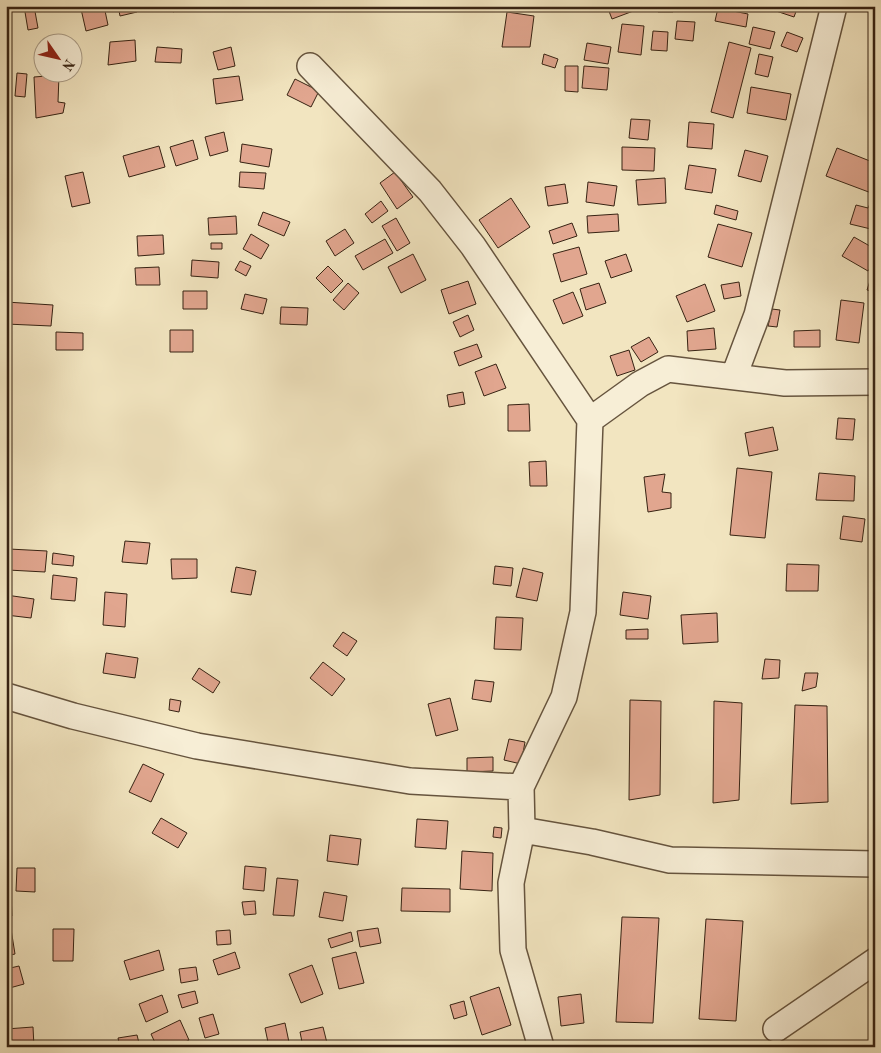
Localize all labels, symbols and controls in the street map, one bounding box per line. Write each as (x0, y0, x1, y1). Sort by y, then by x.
north arrow (32, 32, 82, 82)
text: N (59, 56, 77, 73)

